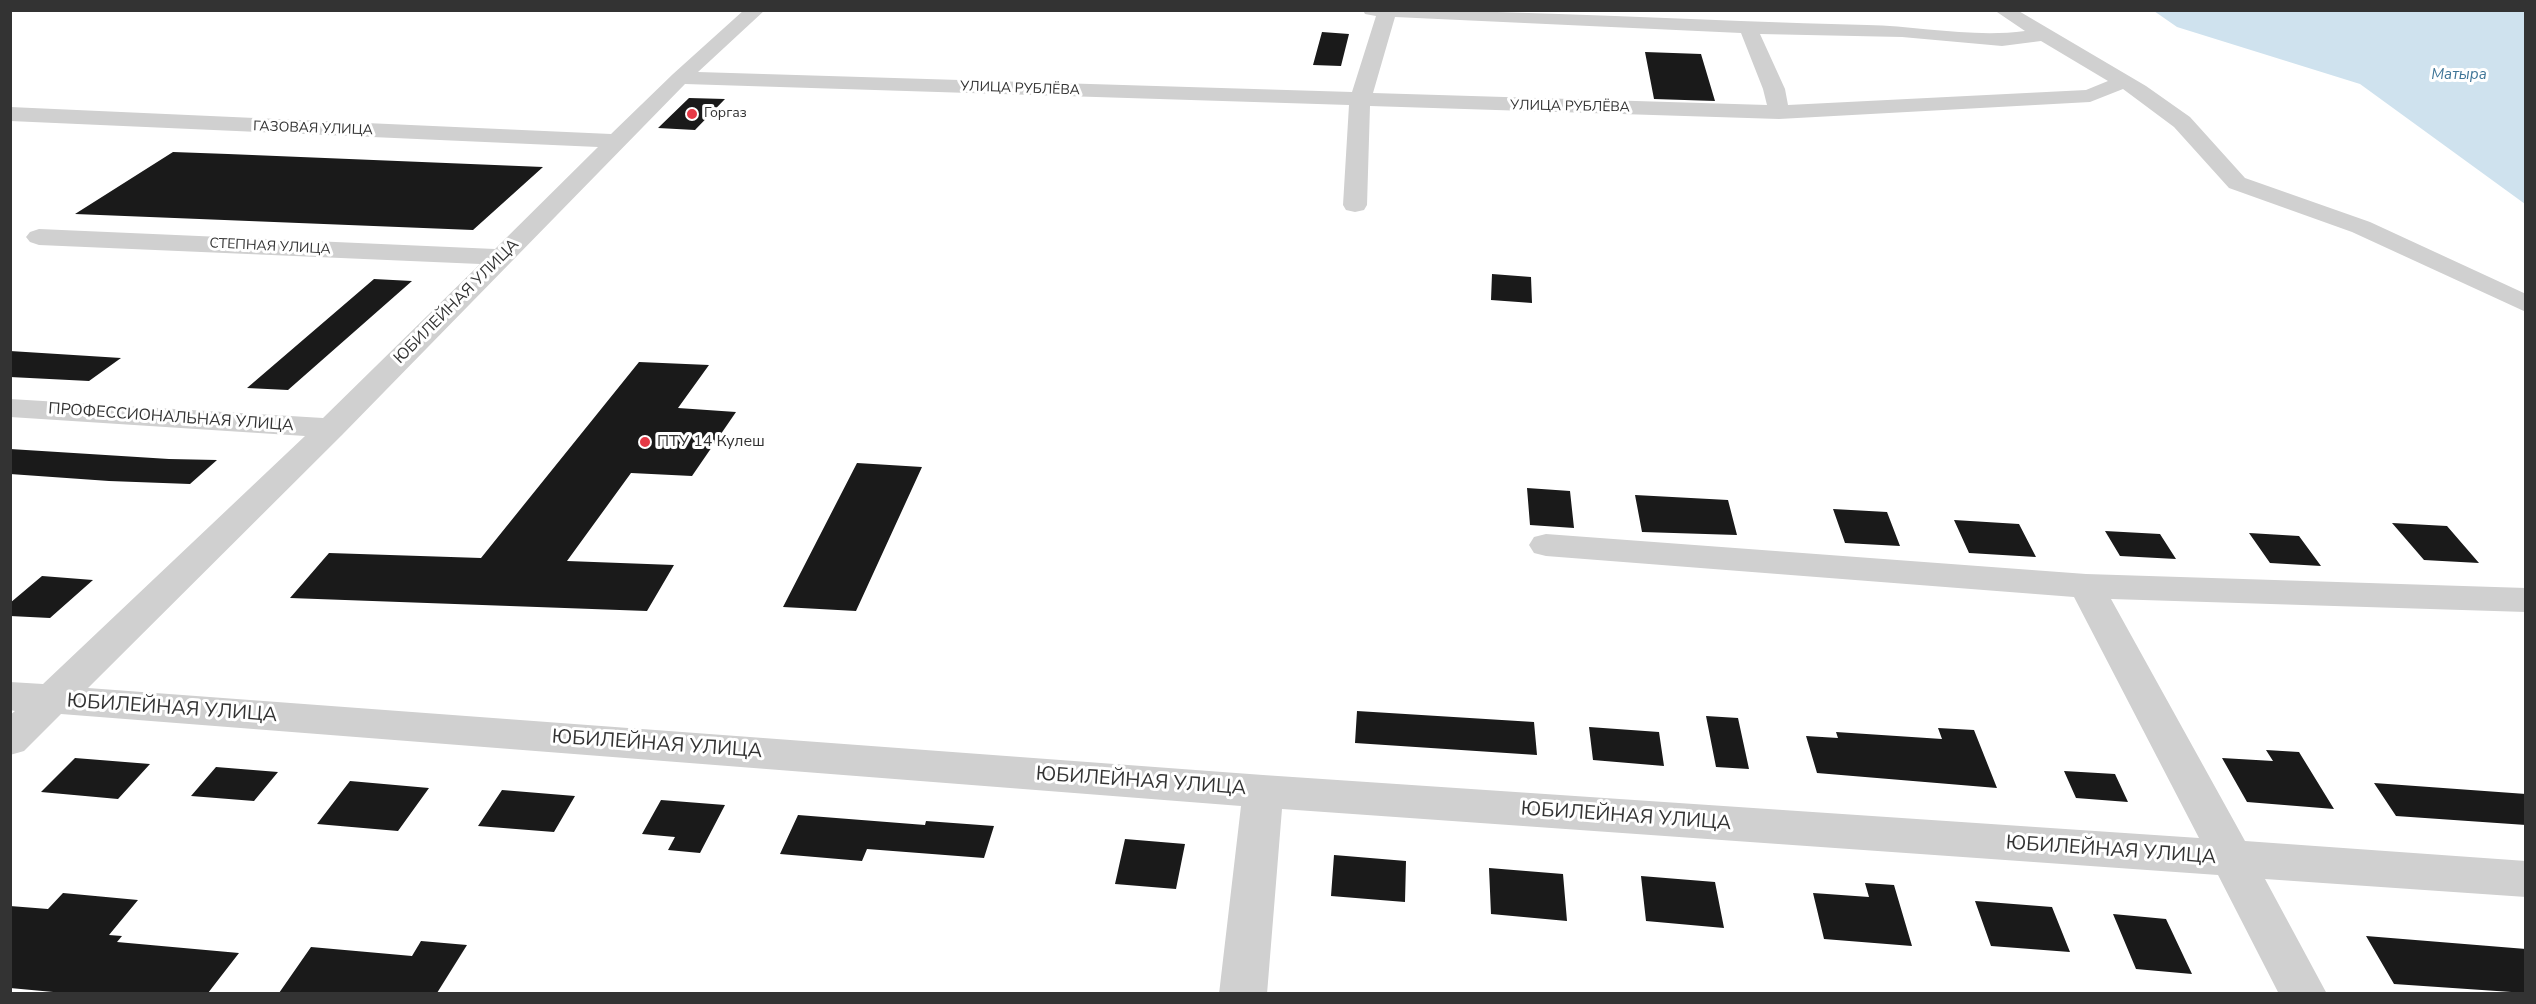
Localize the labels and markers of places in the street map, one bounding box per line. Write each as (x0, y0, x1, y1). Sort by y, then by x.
place label: Горгаз (704, 106, 747, 122)
marker: Горгаз (685, 107, 699, 121)
place label: ПТУ 14 Кулеш (657, 432, 765, 452)
marker: ПТУ 14 Кулеш (638, 435, 652, 449)

